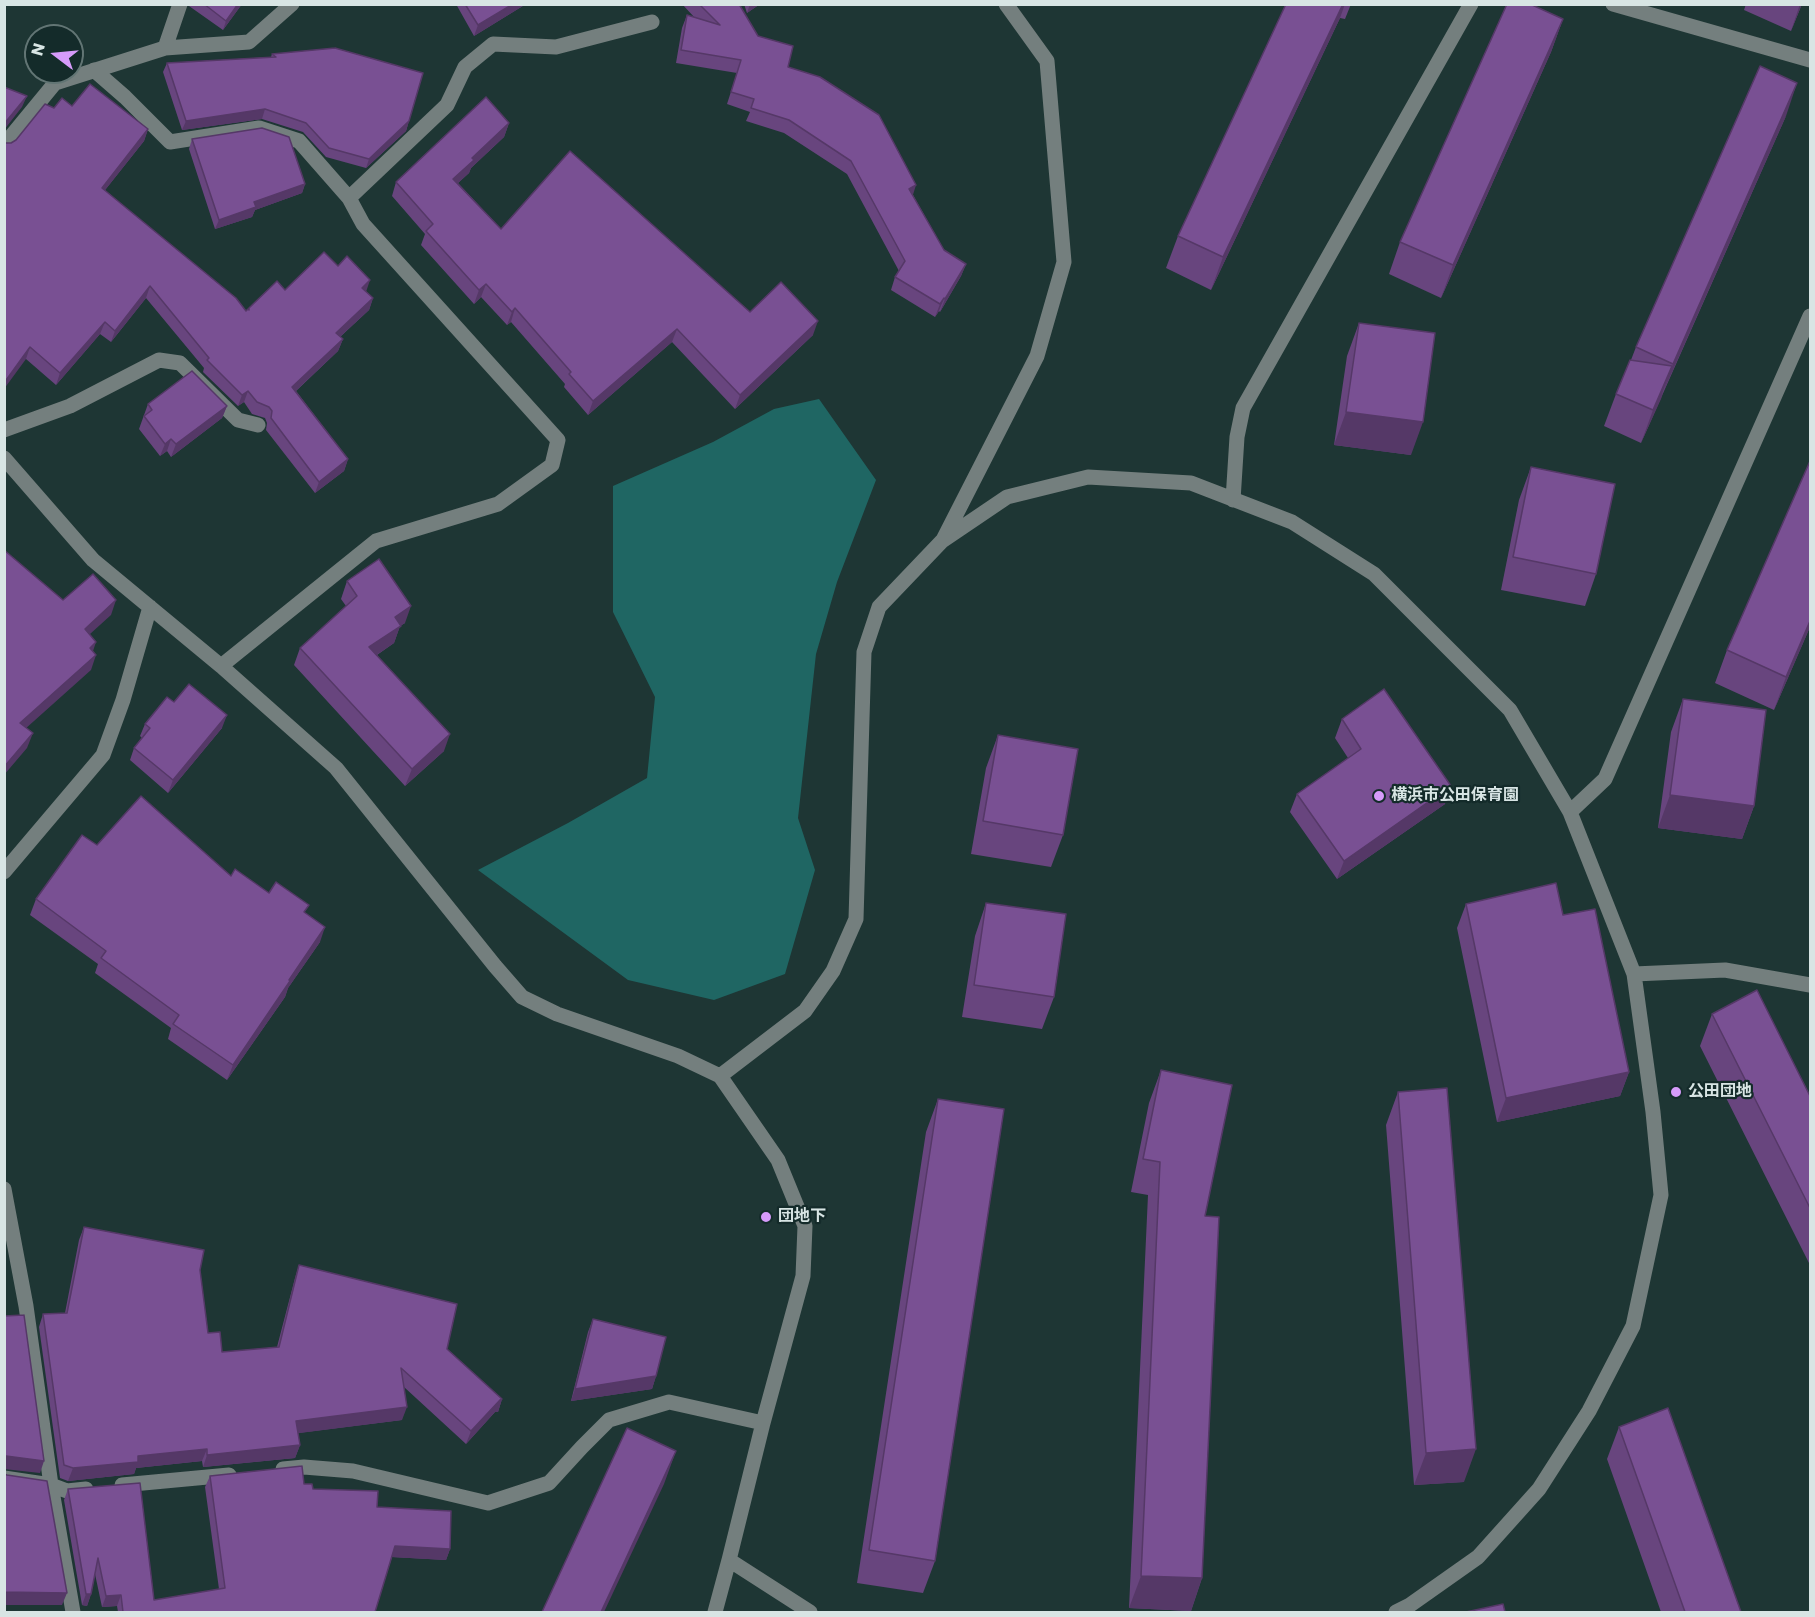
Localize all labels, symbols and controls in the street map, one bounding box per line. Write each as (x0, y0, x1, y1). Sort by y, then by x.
north arrow (24, 24, 84, 84)
text: N (25, 40, 51, 58)
place label: 横浜市公田保育園 (1391, 786, 1519, 806)
marker: 横浜市公田保育園 (1372, 789, 1386, 803)
place label: 公田団地 (1688, 1082, 1752, 1102)
marker: 公田団地 (1669, 1085, 1683, 1099)
place label: 団地下 (778, 1207, 826, 1227)
marker: 団地下 (759, 1210, 773, 1224)

